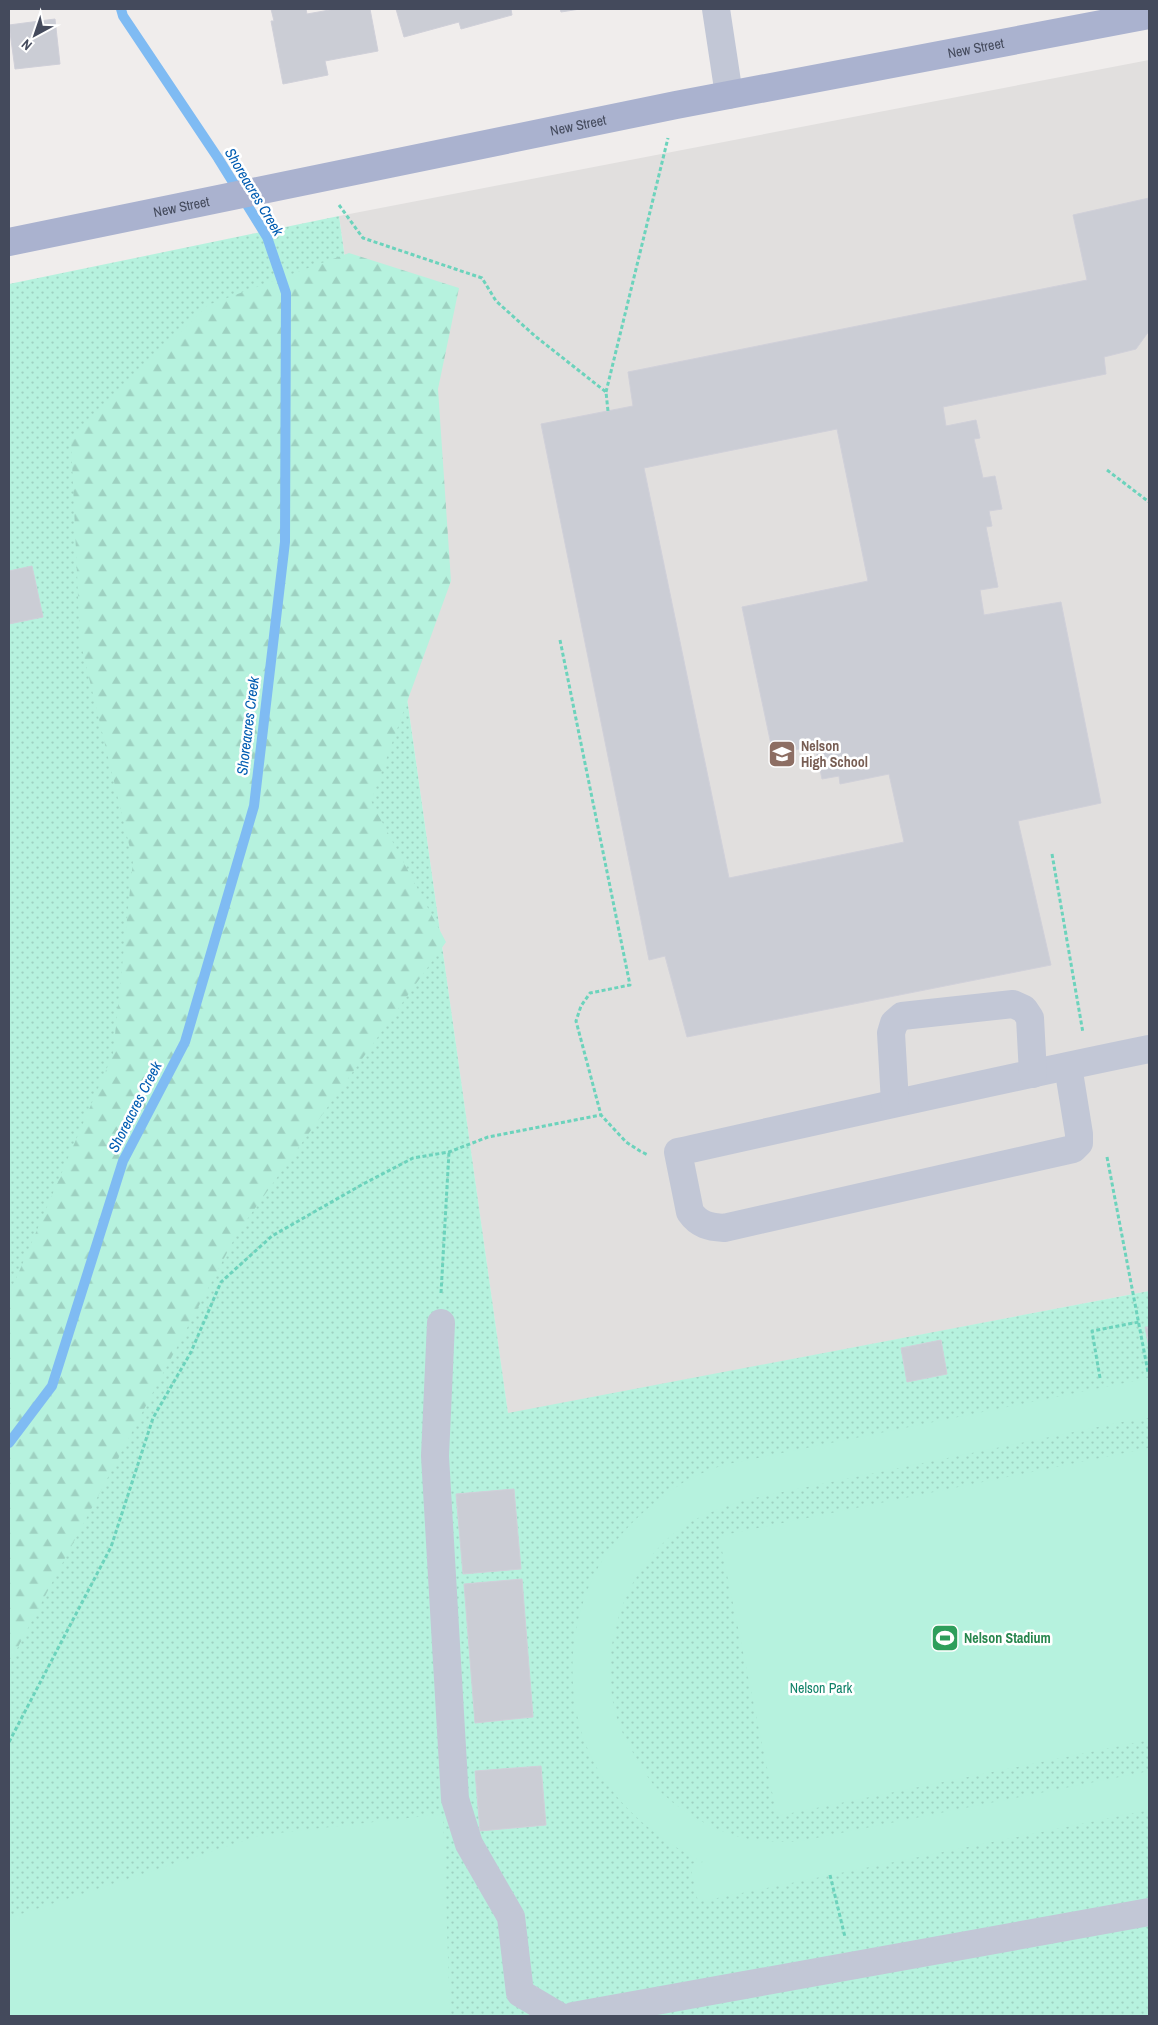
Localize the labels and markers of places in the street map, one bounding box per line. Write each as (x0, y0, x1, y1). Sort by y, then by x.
place label: Nelson High School (801, 737, 868, 771)
school or university icon: Nelson High School (767, 739, 797, 769)
sports icon: Nelson Stadium (930, 1623, 960, 1653)
place label: Nelson Stadium (964, 1629, 1051, 1647)

